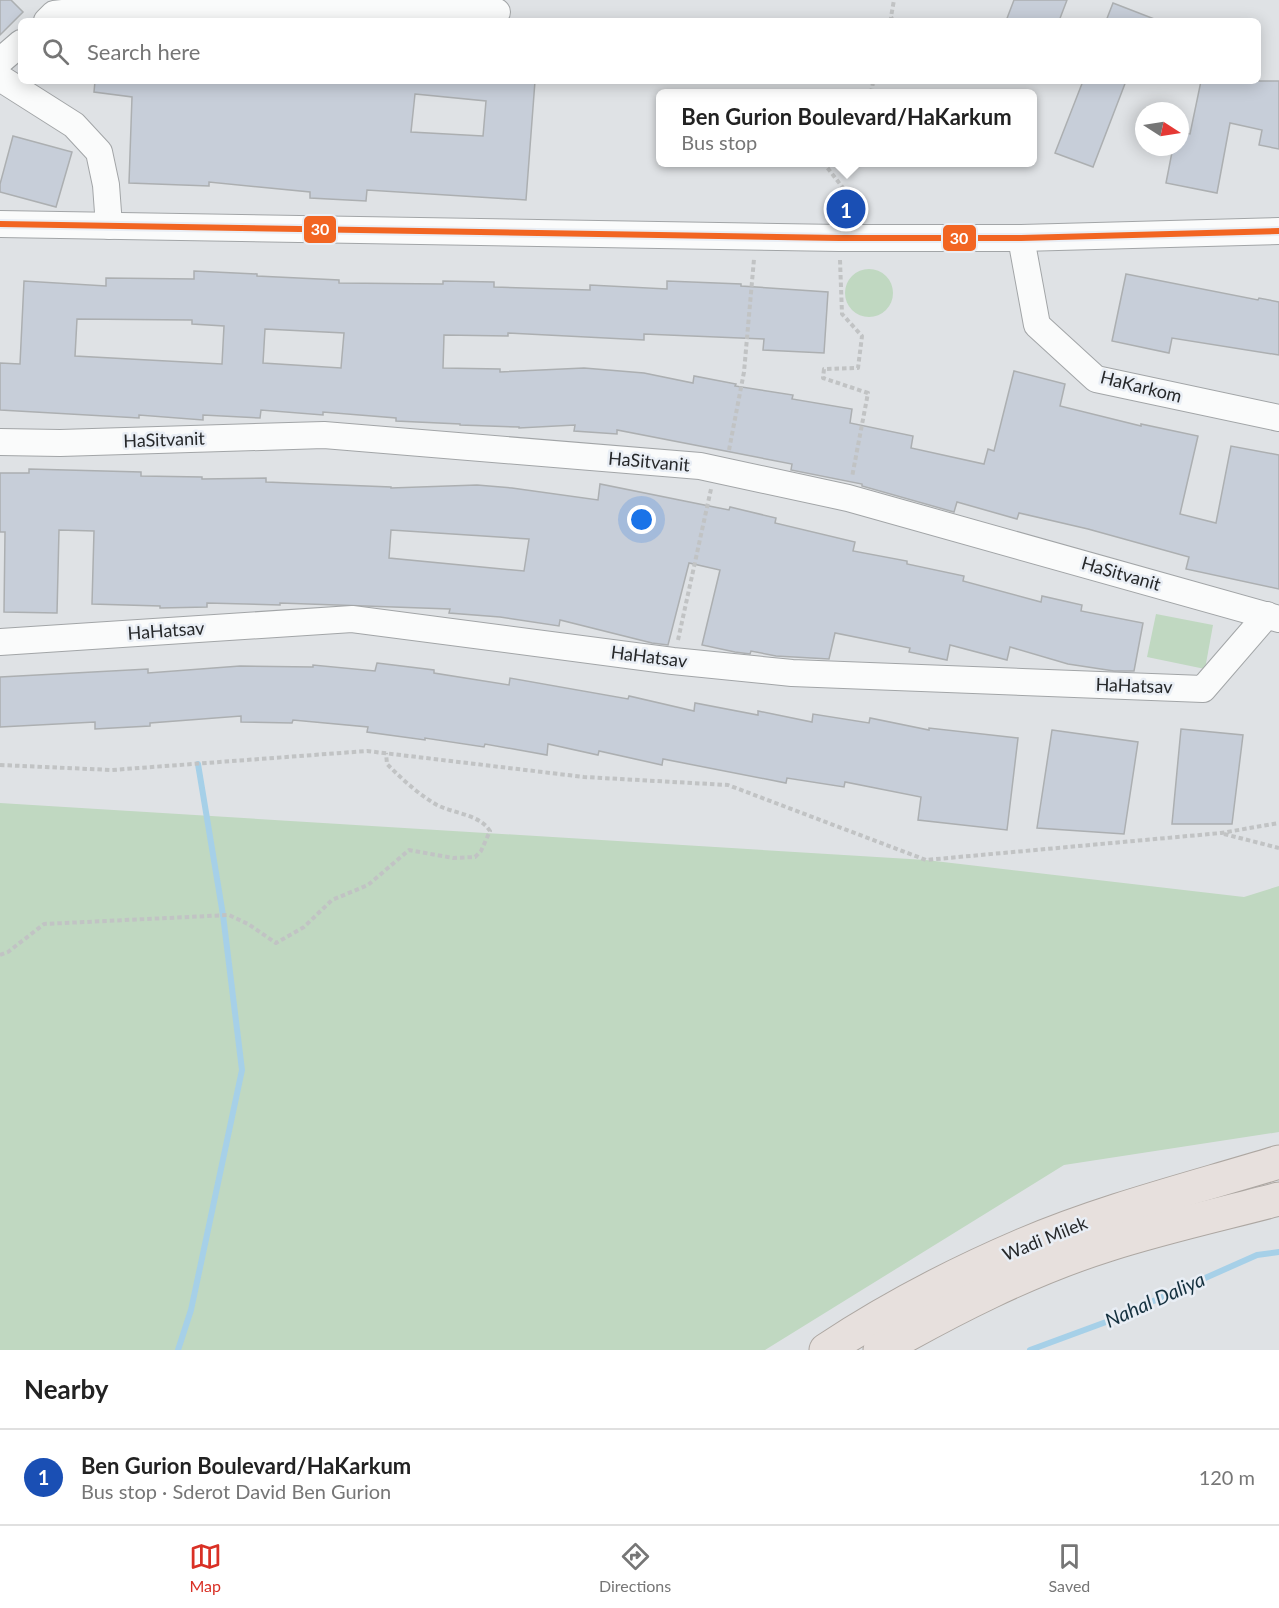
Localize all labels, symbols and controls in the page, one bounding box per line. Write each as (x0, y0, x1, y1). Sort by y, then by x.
search box (18, 18, 1261, 84)
icon: search (39, 35, 72, 68)
text: Search here (87, 38, 200, 65)
popup (656, 89, 1037, 167)
north arrow (1135, 102, 1189, 156)
text: Ben Gurion Boulevard/HaKarkum (681, 103, 1012, 130)
text: Bus stop (681, 130, 757, 154)
pin: 1 (826, 186, 866, 232)
line badge: 30 (303, 215, 337, 244)
text: 30 (311, 219, 329, 238)
line badge: 30 (942, 224, 977, 252)
text: 30 (950, 228, 968, 247)
street label: HaKarkom (1098, 365, 1184, 407)
street label: HaSitvanit (123, 427, 206, 451)
street label: HaSitvanit (607, 446, 691, 476)
your location (627, 505, 656, 534)
street label: HaSitvanit (1079, 551, 1164, 595)
street label: HaHatsav (127, 616, 206, 644)
street label: HaHatsav (610, 640, 689, 672)
street label: HaHatsav (1095, 673, 1174, 697)
street label: Wadi Milek (999, 1211, 1091, 1265)
water label: Nahal Daliya (1101, 1266, 1208, 1332)
text: Nearby (24, 1373, 109, 1405)
text: Ben Gurion Boulevard/HaKarkum (81, 1452, 411, 1479)
text: 1 (38, 1465, 49, 1489)
text: 120 m (1199, 1465, 1255, 1489)
text: Bus stop · Sderot David Ben Gurion (81, 1479, 391, 1503)
tab: Map (189, 1540, 222, 1595)
tab: Directions (599, 1540, 671, 1595)
tab: Saved (1049, 1540, 1090, 1595)

